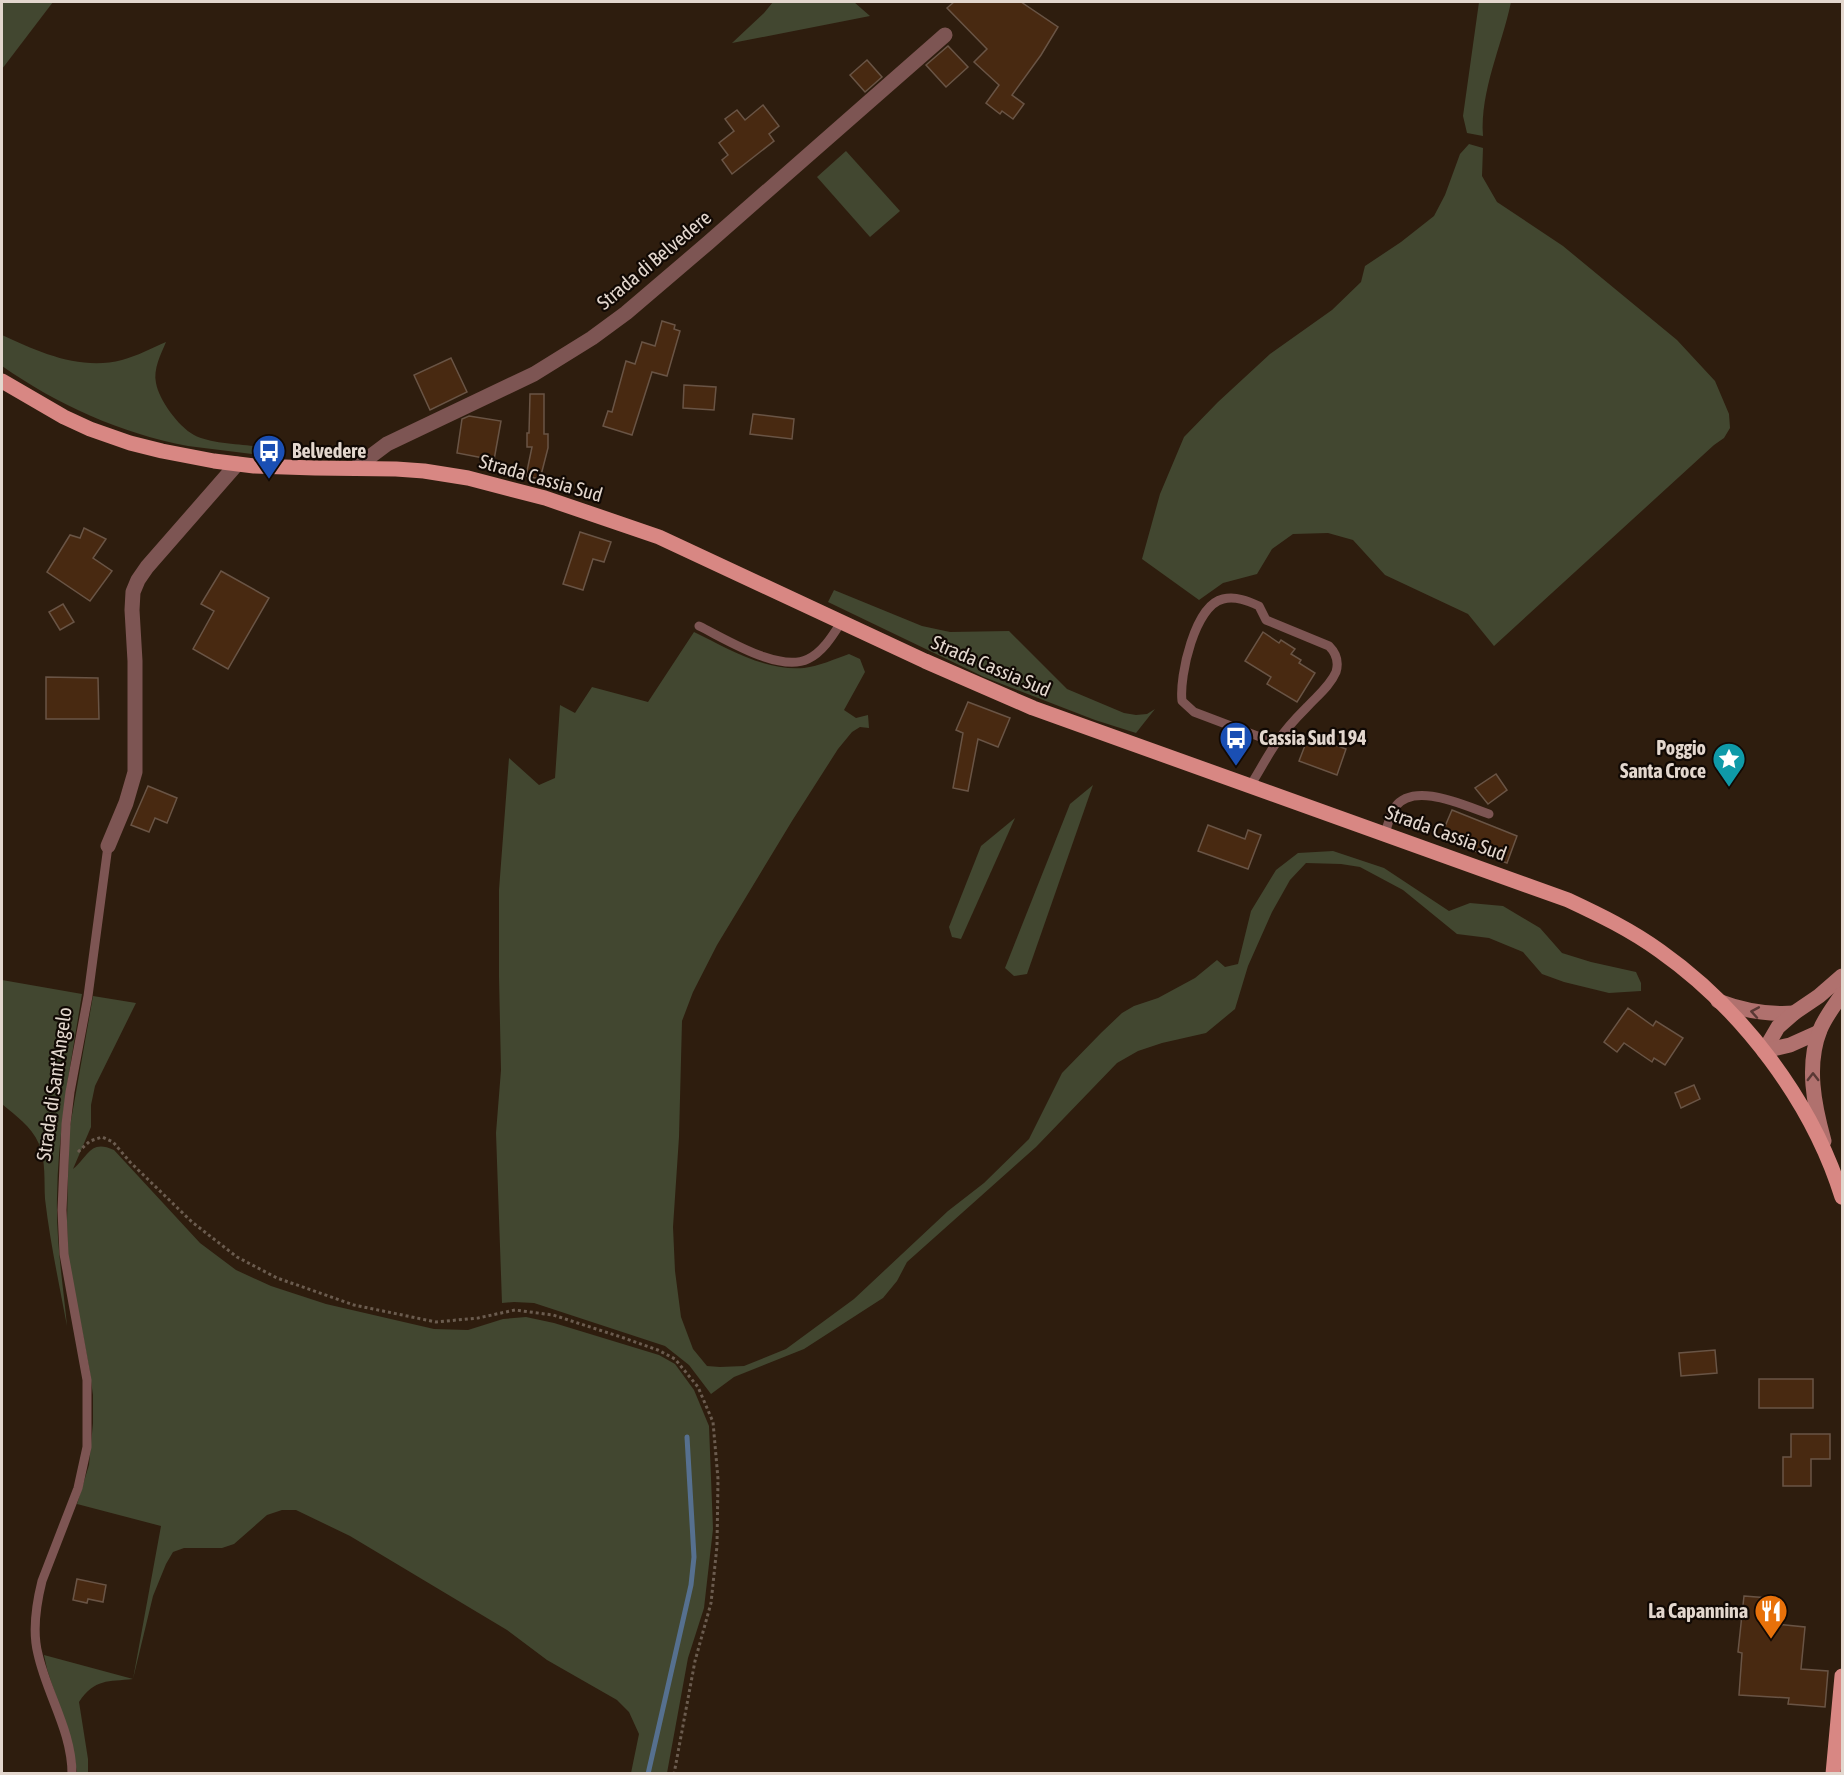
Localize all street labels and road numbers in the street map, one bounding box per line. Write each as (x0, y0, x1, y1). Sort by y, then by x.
street label: Strada di Belvedere (592, 205, 715, 314)
street label: Strada Cassia Sud (477, 449, 605, 506)
street label: Strada Cassia Sud (928, 630, 1054, 701)
street label: Strada Cassia Sud (1383, 800, 1510, 865)
street label: Strada di Sant'Angelo (31, 1006, 76, 1162)

